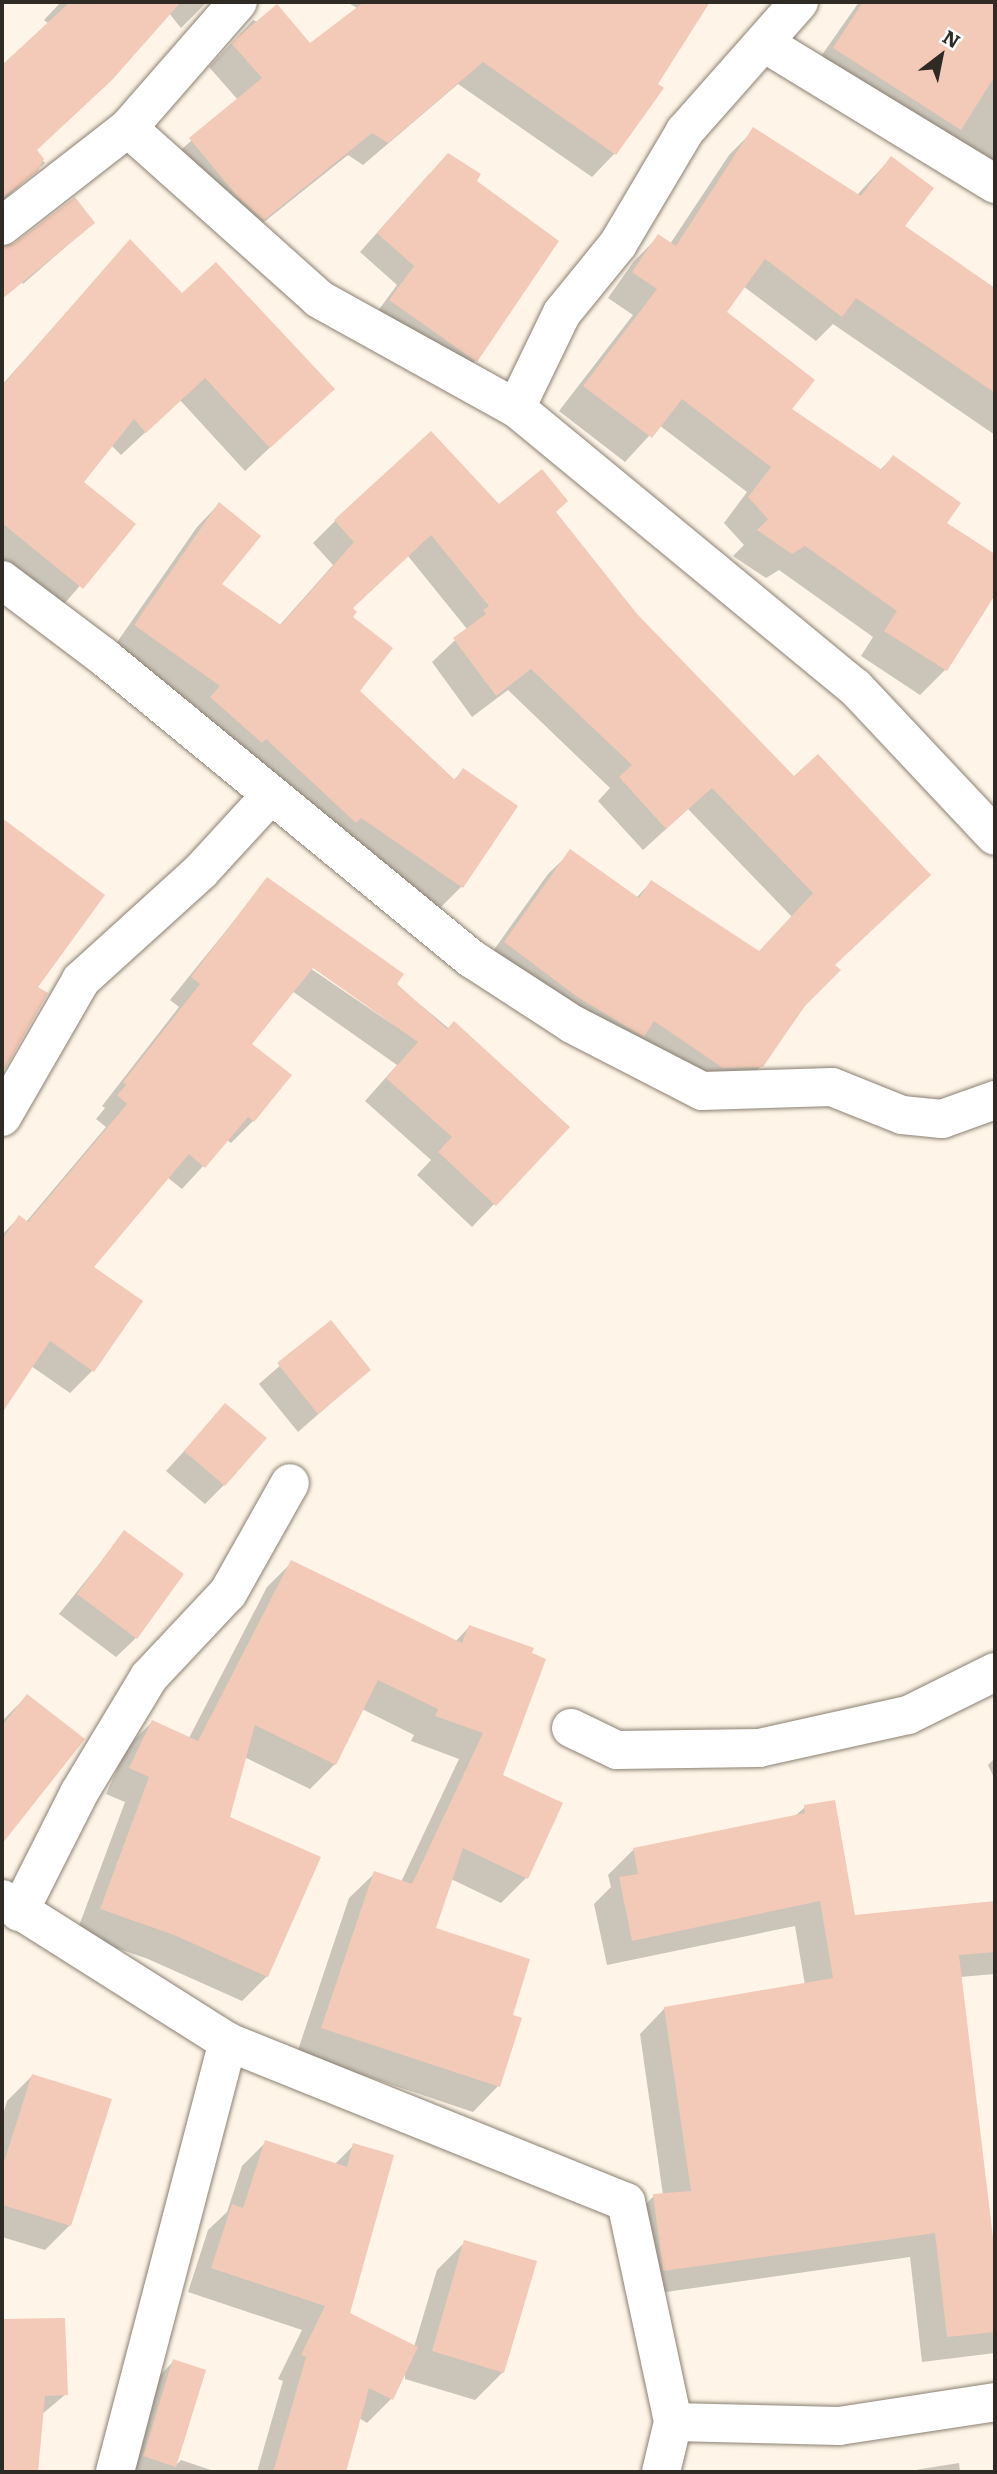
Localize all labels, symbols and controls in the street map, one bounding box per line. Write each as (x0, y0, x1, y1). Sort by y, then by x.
north arrow (906, 21, 976, 91)
text: N (938, 22, 966, 54)

